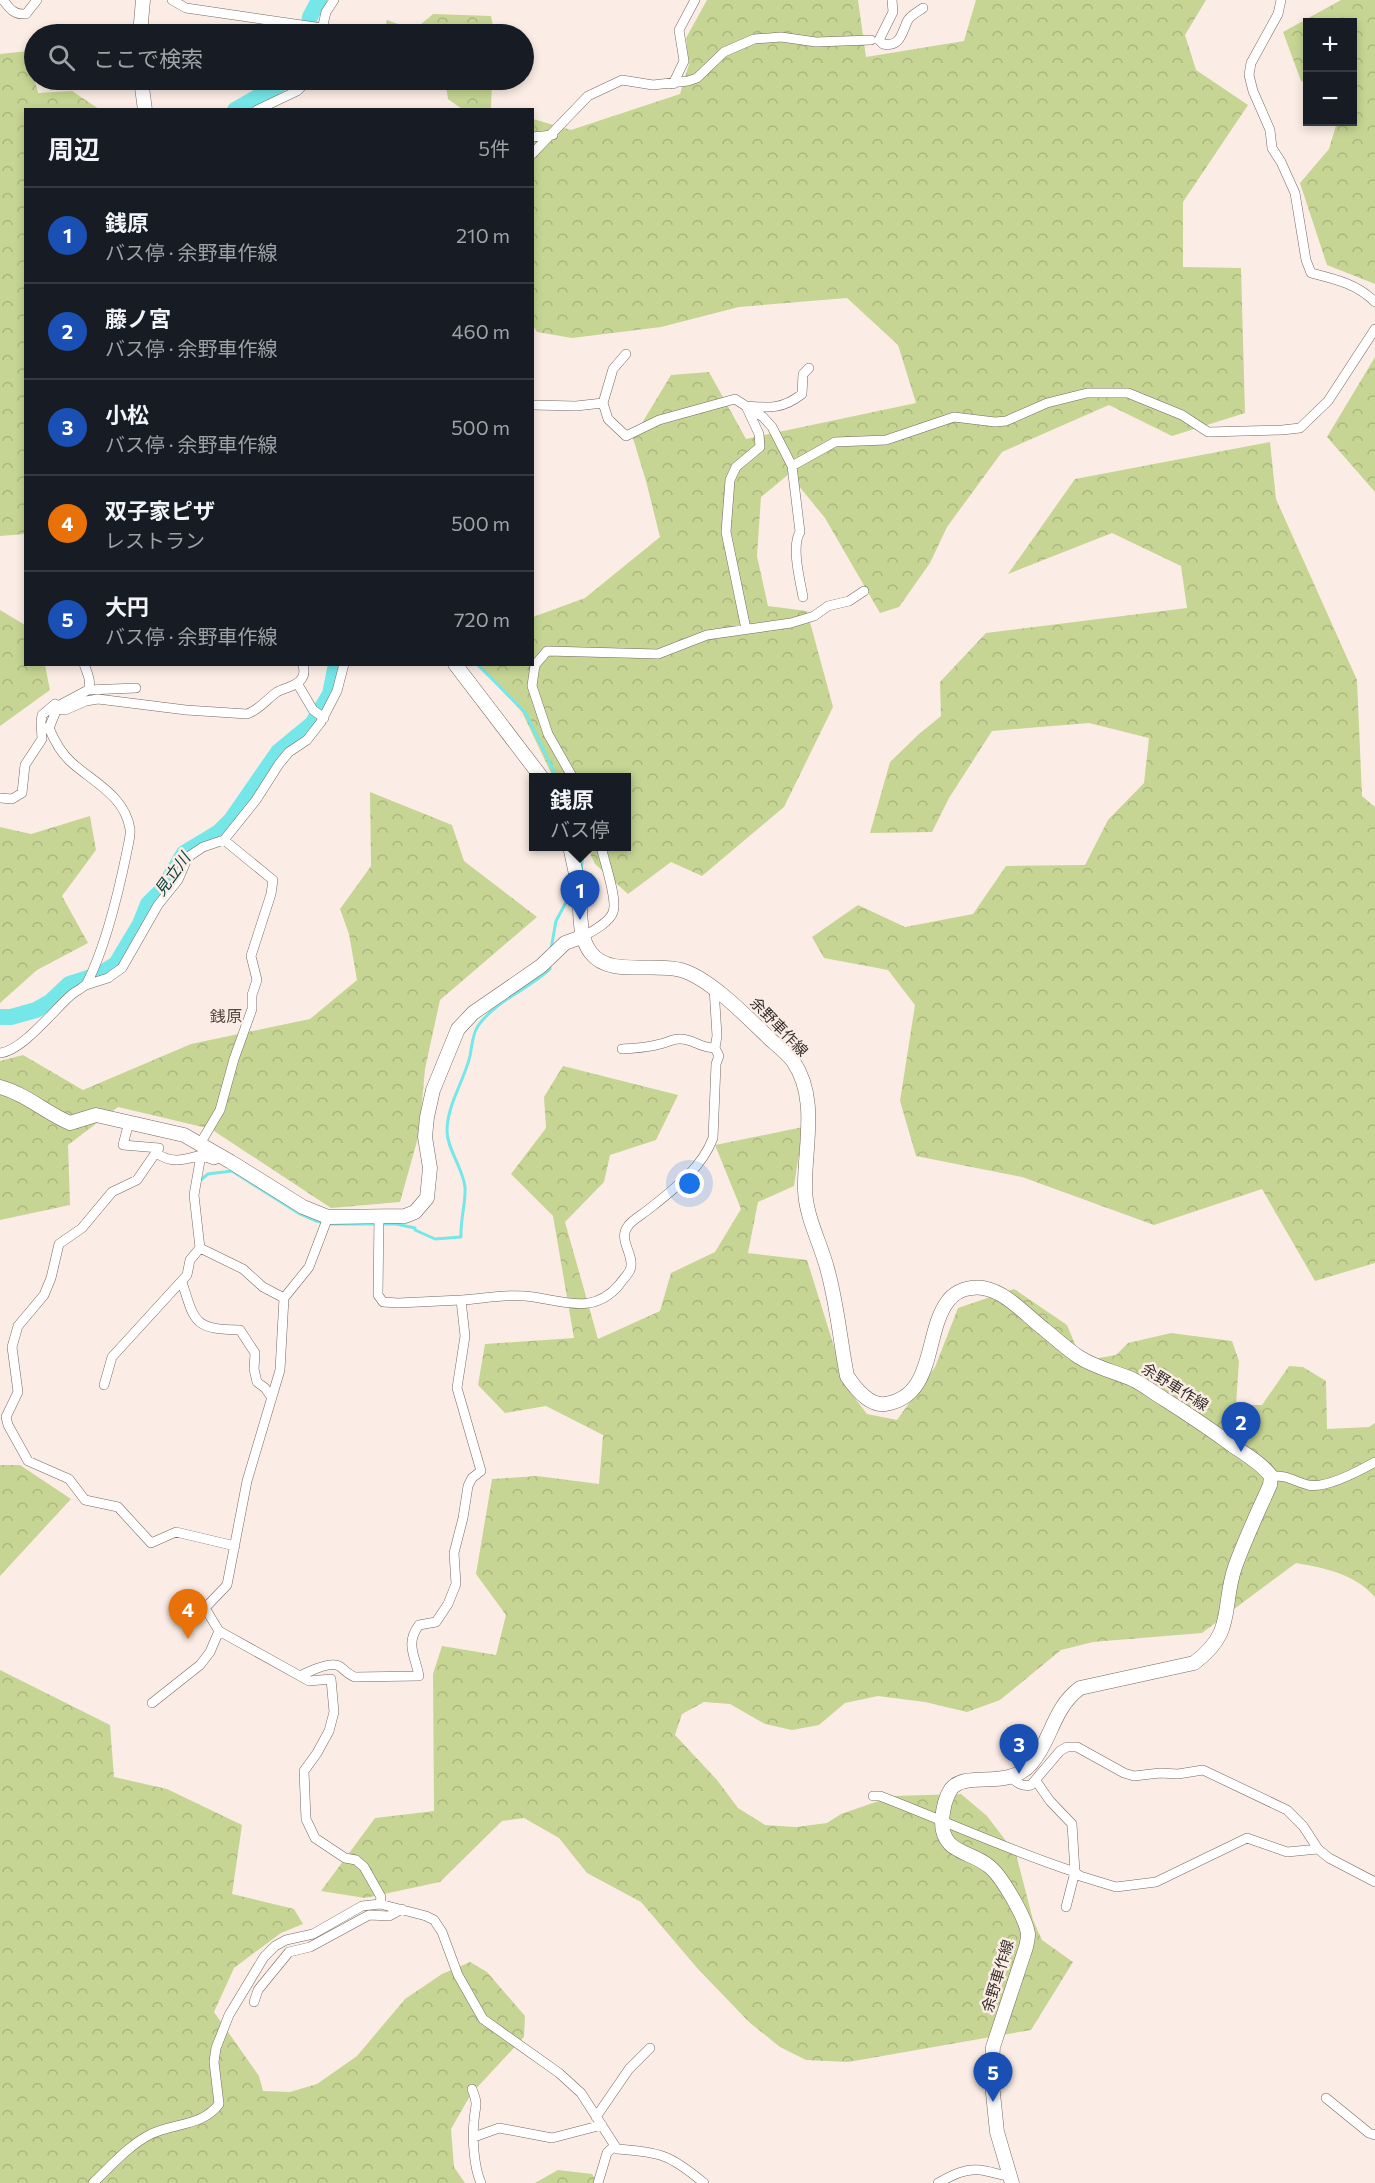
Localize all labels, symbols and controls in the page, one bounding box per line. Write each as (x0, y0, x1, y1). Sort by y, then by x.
map controls (1303, 18, 1357, 126)
button: + (1303, 18, 1357, 72)
search box (24, 24, 534, 90)
icon: search (45, 41, 78, 74)
text: ここで検索 (93, 45, 203, 72)
button: − (1303, 72, 1357, 126)
text: 周辺 (48, 133, 100, 164)
text: 5件 (479, 136, 510, 160)
text: 銭原 (105, 209, 149, 236)
text: 1 (63, 223, 72, 247)
text: 210 m (456, 223, 510, 247)
text: バス停 · 余野車作線 (105, 240, 277, 264)
text: 藤ノ宮 (105, 305, 171, 332)
text: 2 (62, 319, 73, 343)
text: 460 m (452, 319, 510, 343)
text: バス停 · 余野車作線 (105, 336, 277, 360)
text: 小松 (105, 401, 149, 428)
text: 3 (62, 415, 73, 439)
text: 500 m (451, 415, 510, 439)
text: バス停 · 余野車作線 (105, 432, 277, 456)
text: 双子家ピザ (105, 497, 215, 524)
text: 4 (61, 511, 74, 535)
text: 500 m (451, 511, 510, 535)
text: レストラン (105, 528, 205, 552)
text: 大円 (105, 593, 149, 620)
text: 5 (62, 607, 73, 631)
text: 720 m (454, 607, 510, 631)
text: バス停 · 余野車作線 (105, 624, 277, 648)
popup (529, 773, 631, 851)
text: 銭原 (550, 786, 594, 813)
text: バス停 (550, 817, 610, 841)
water label: 見立川 (150, 847, 195, 899)
pin: 1 (560, 870, 600, 920)
street label: 余野車作線 (747, 993, 812, 1060)
district label: 銭原 (210, 1006, 242, 1025)
your location (675, 1169, 704, 1198)
street label: 余野車作線 (1139, 1359, 1212, 1414)
pin: 2 (1222, 1402, 1260, 1452)
pin: 4 (168, 1590, 207, 1639)
pin: 3 (1000, 1724, 1038, 1774)
street label: 余野車作線 (977, 1937, 1017, 2014)
pin: 5 (974, 2052, 1012, 2102)

